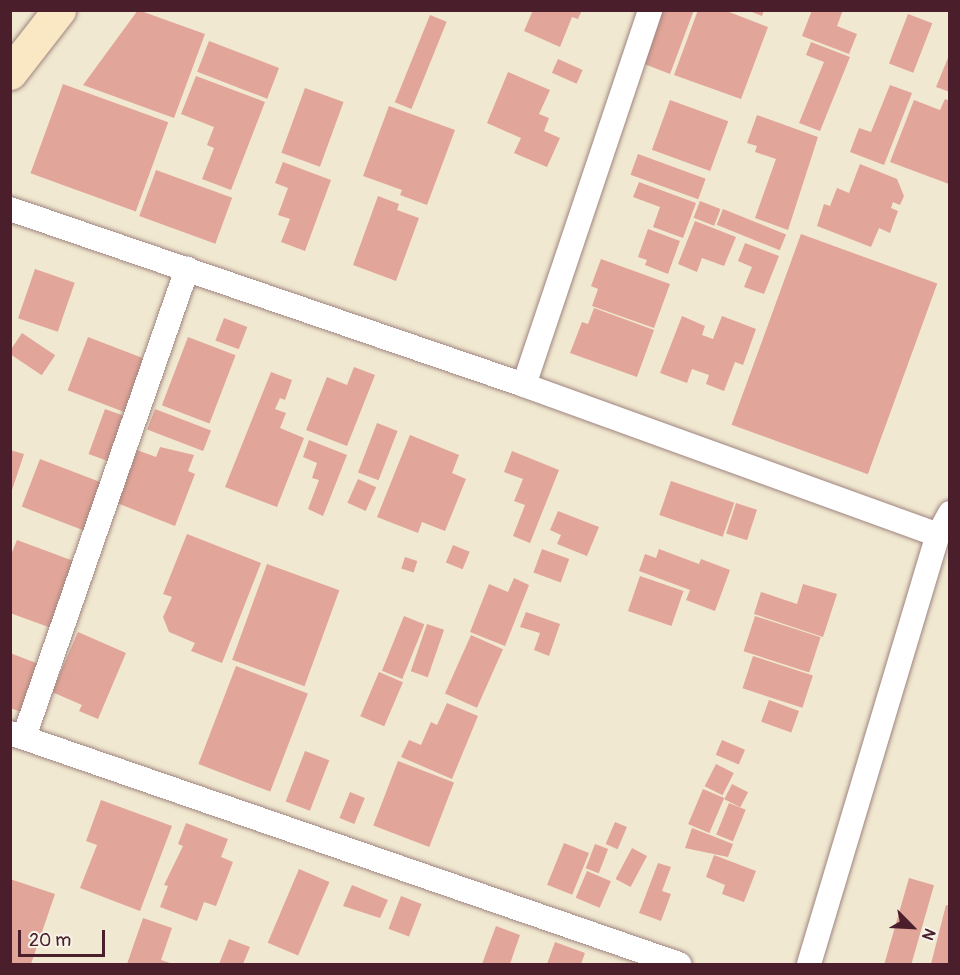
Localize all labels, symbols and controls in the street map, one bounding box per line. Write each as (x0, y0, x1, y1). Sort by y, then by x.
north arrow (882, 897, 942, 957)
scale bar (21, 918, 108, 956)
text: N (917, 925, 940, 943)
text: 20 m (29, 929, 71, 952)

